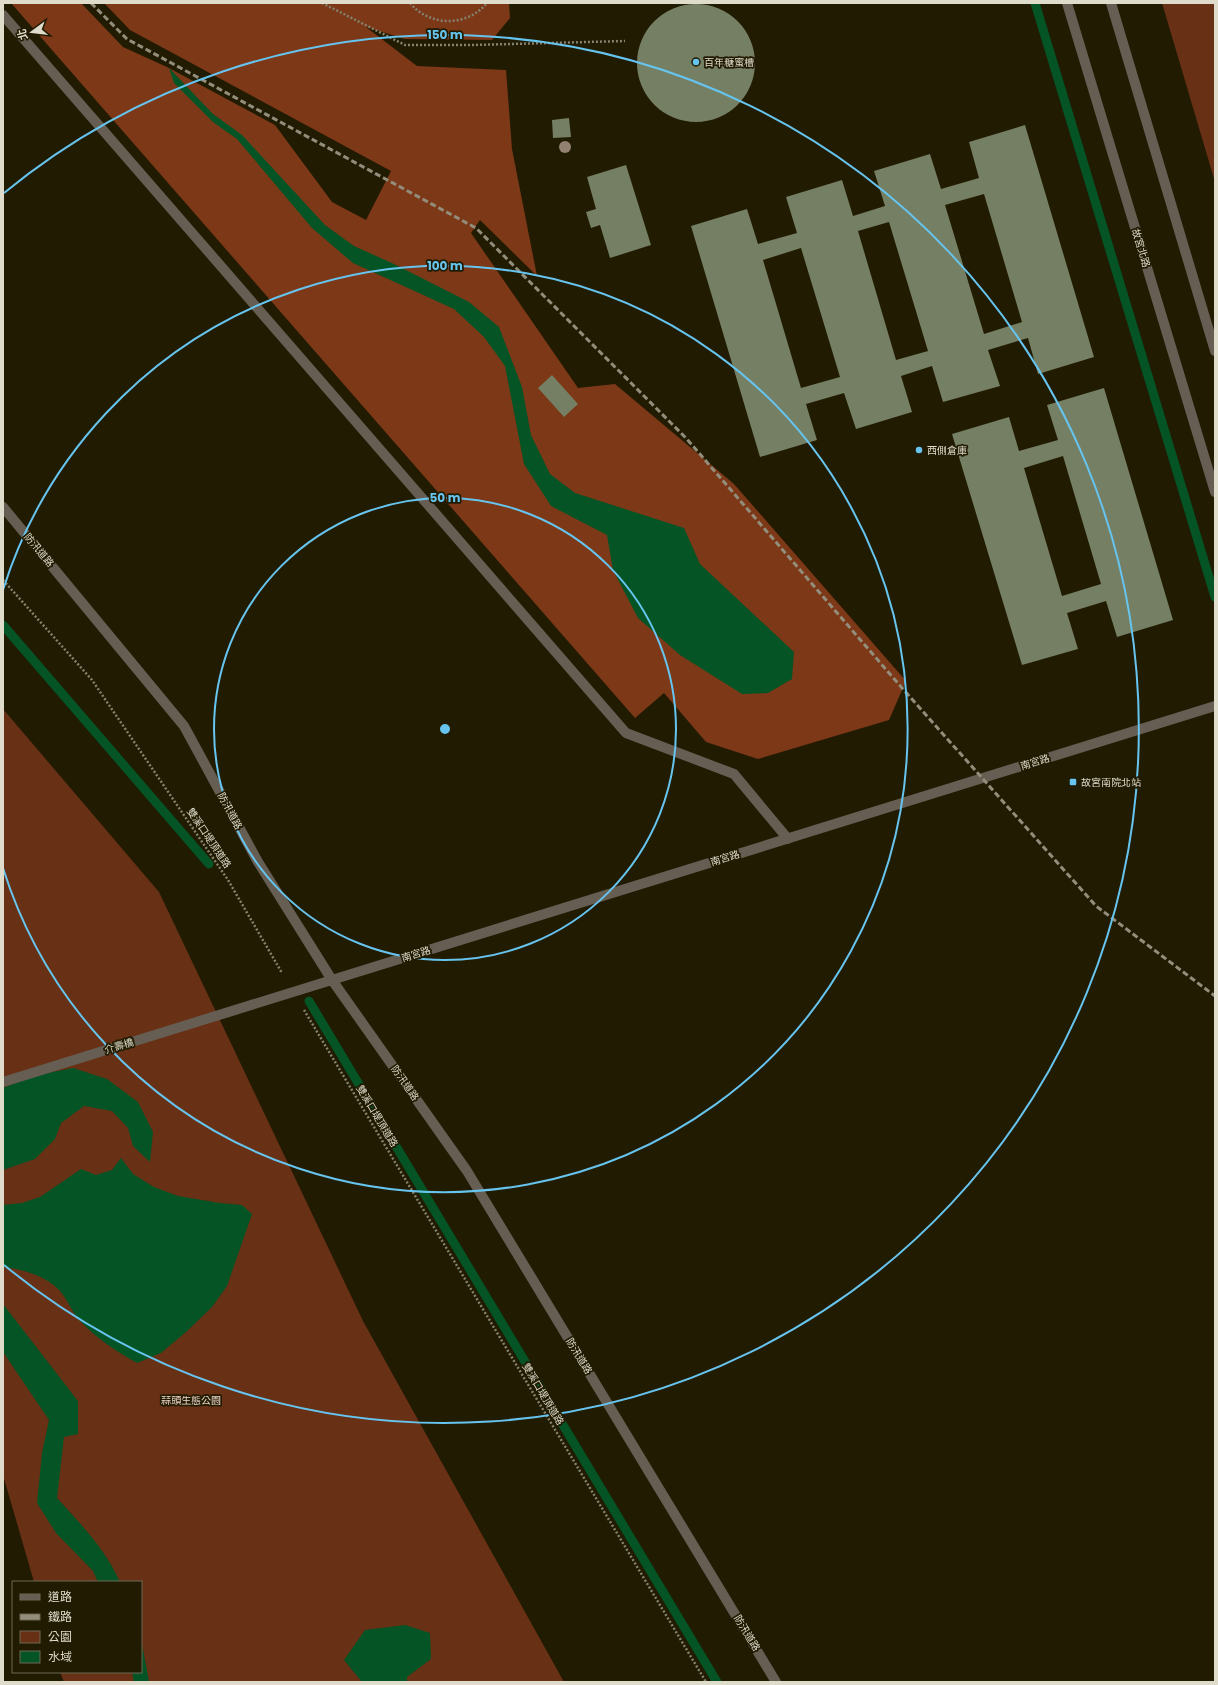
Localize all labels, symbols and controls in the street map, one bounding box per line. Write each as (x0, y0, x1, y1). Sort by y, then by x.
north arrow (12, 12, 52, 52)
text: 150 m (427, 26, 463, 43)
text: 北 (13, 27, 31, 42)
place label: 百年糖蜜槽 (704, 55, 754, 70)
marker: 百年糖蜜槽 (691, 57, 701, 67)
street label: 故宮北路 (1128, 227, 1154, 269)
text: 100 m (427, 257, 463, 274)
place label: 西側倉庫 (927, 443, 967, 458)
marker: 西側倉庫 (914, 445, 924, 455)
text: 50 m (430, 489, 461, 506)
street label: 防汛道路 (20, 530, 58, 570)
centre of rings (438, 722, 452, 736)
street label: 南宮路 (1018, 750, 1052, 774)
place label: 故宮南院北站 (1081, 775, 1141, 790)
marker: 故宮南院北站 (1068, 777, 1078, 787)
street label: 防汛道路 (214, 790, 246, 832)
street label: 雙溪口堤頂道路 (183, 805, 235, 871)
street label: 南宮路 (708, 846, 742, 870)
street label: 南宮路 (399, 942, 433, 966)
street label: 介壽橋 (102, 1034, 136, 1058)
street label: 防汛道路 (387, 1062, 423, 1104)
street label: 雙溪口堤頂道路 (353, 1082, 401, 1150)
street label: 防汛道路 (562, 1335, 596, 1377)
street label: 雙溪口堤頂道路 (519, 1360, 567, 1428)
park label: 蒜頭生態公園 (161, 1393, 221, 1408)
legend (12, 1581, 142, 1673)
text: 道路 (48, 1588, 72, 1605)
text: 鐵路 (48, 1608, 72, 1625)
street label: 防汛道路 (730, 1612, 764, 1654)
text: 公園 (48, 1628, 72, 1645)
text: 水域 (48, 1648, 72, 1665)

